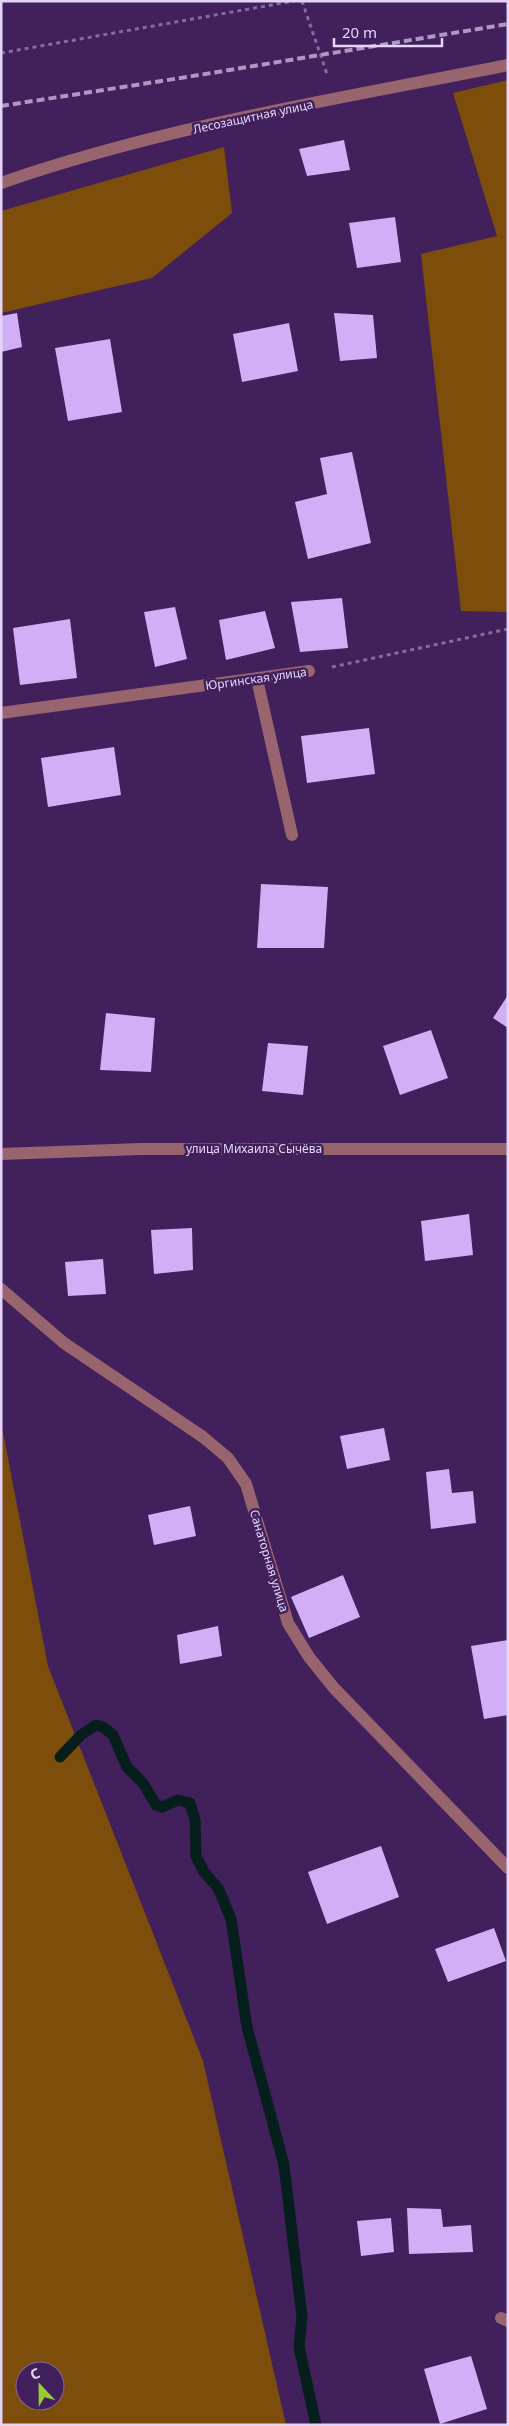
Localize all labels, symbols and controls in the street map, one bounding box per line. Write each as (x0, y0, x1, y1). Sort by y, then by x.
scale bar (334, 15, 442, 47)
text: 20 m (342, 22, 377, 42)
street label: Лесозащитная улица (191, 95, 314, 138)
street label: Юргинская улица (204, 663, 308, 694)
street label: улица Михаила Сычёва (186, 1140, 322, 1157)
street label: Санаторная улица (246, 1508, 293, 1614)
north arrow (15, 2361, 65, 2411)
text: С (27, 2363, 43, 2384)

